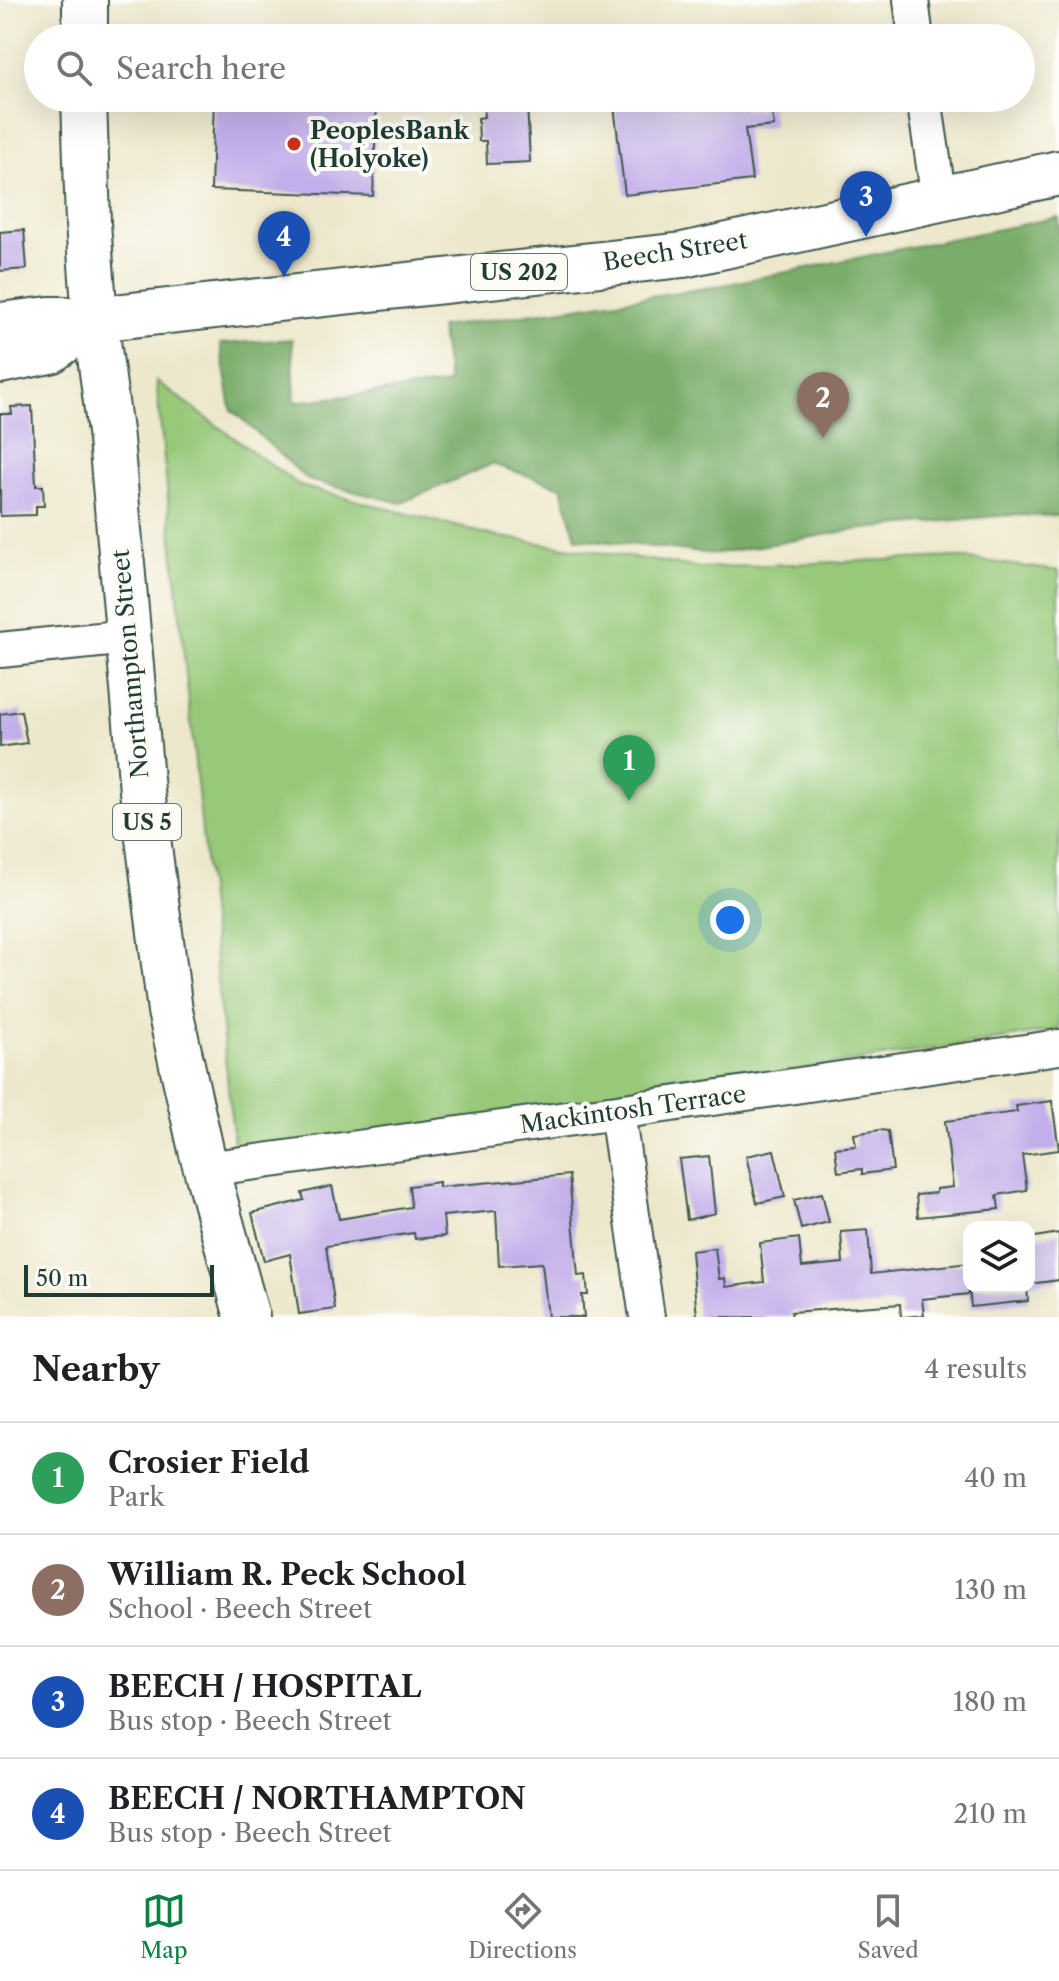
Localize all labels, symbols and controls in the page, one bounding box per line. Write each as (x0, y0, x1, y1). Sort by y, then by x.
search box (24, 24, 1035, 112)
icon: search (52, 46, 96, 90)
text: Search here (116, 50, 286, 87)
place label: PeoplesBank (Holyoke) (310, 116, 470, 173)
marker: PeoplesBank (Holyoke) (285, 135, 303, 153)
pin: 3 (840, 171, 892, 237)
pin: 4 (258, 211, 310, 277)
street label: Beech Street (601, 225, 750, 277)
road number: US 202 (471, 254, 567, 290)
pin: 2 (797, 372, 849, 438)
street label: Northampton Street (105, 548, 154, 780)
pin: 1 (603, 735, 655, 801)
road number: US 5 (113, 804, 181, 840)
your location (710, 900, 750, 940)
street label: Mackintosh Terrace (518, 1079, 748, 1139)
map controls (963, 1221, 1035, 1293)
button: layers (963, 1221, 1035, 1293)
scale bar (24, 1261, 214, 1297)
text: 50 m (36, 1265, 88, 1292)
text: Nearby (32, 1348, 160, 1390)
text: 4 results (924, 1353, 1027, 1385)
text: Crosier Field (108, 1444, 309, 1481)
text: 1 (52, 1462, 64, 1494)
text: 40 m (964, 1462, 1027, 1494)
text: Park (108, 1481, 165, 1513)
text: William R. Peck School (108, 1556, 466, 1593)
text: 2 (50, 1574, 66, 1606)
text: 130 m (954, 1574, 1027, 1606)
text: School · Beech Street (108, 1593, 372, 1625)
text: BEECH / HOSPITAL (108, 1668, 421, 1705)
text: 3 (51, 1686, 65, 1718)
text: 180 m (953, 1686, 1027, 1718)
text: Bus stop · Beech Street (108, 1705, 392, 1737)
text: BEECH / NORTHAMPTON (108, 1780, 526, 1817)
text: 4 (50, 1798, 66, 1830)
text: 210 m (954, 1798, 1027, 1830)
text: Bus stop · Beech Street (108, 1817, 392, 1849)
tab: Map (140, 1889, 188, 1964)
tab: Directions (468, 1889, 577, 1964)
tab: Saved (858, 1889, 919, 1964)

